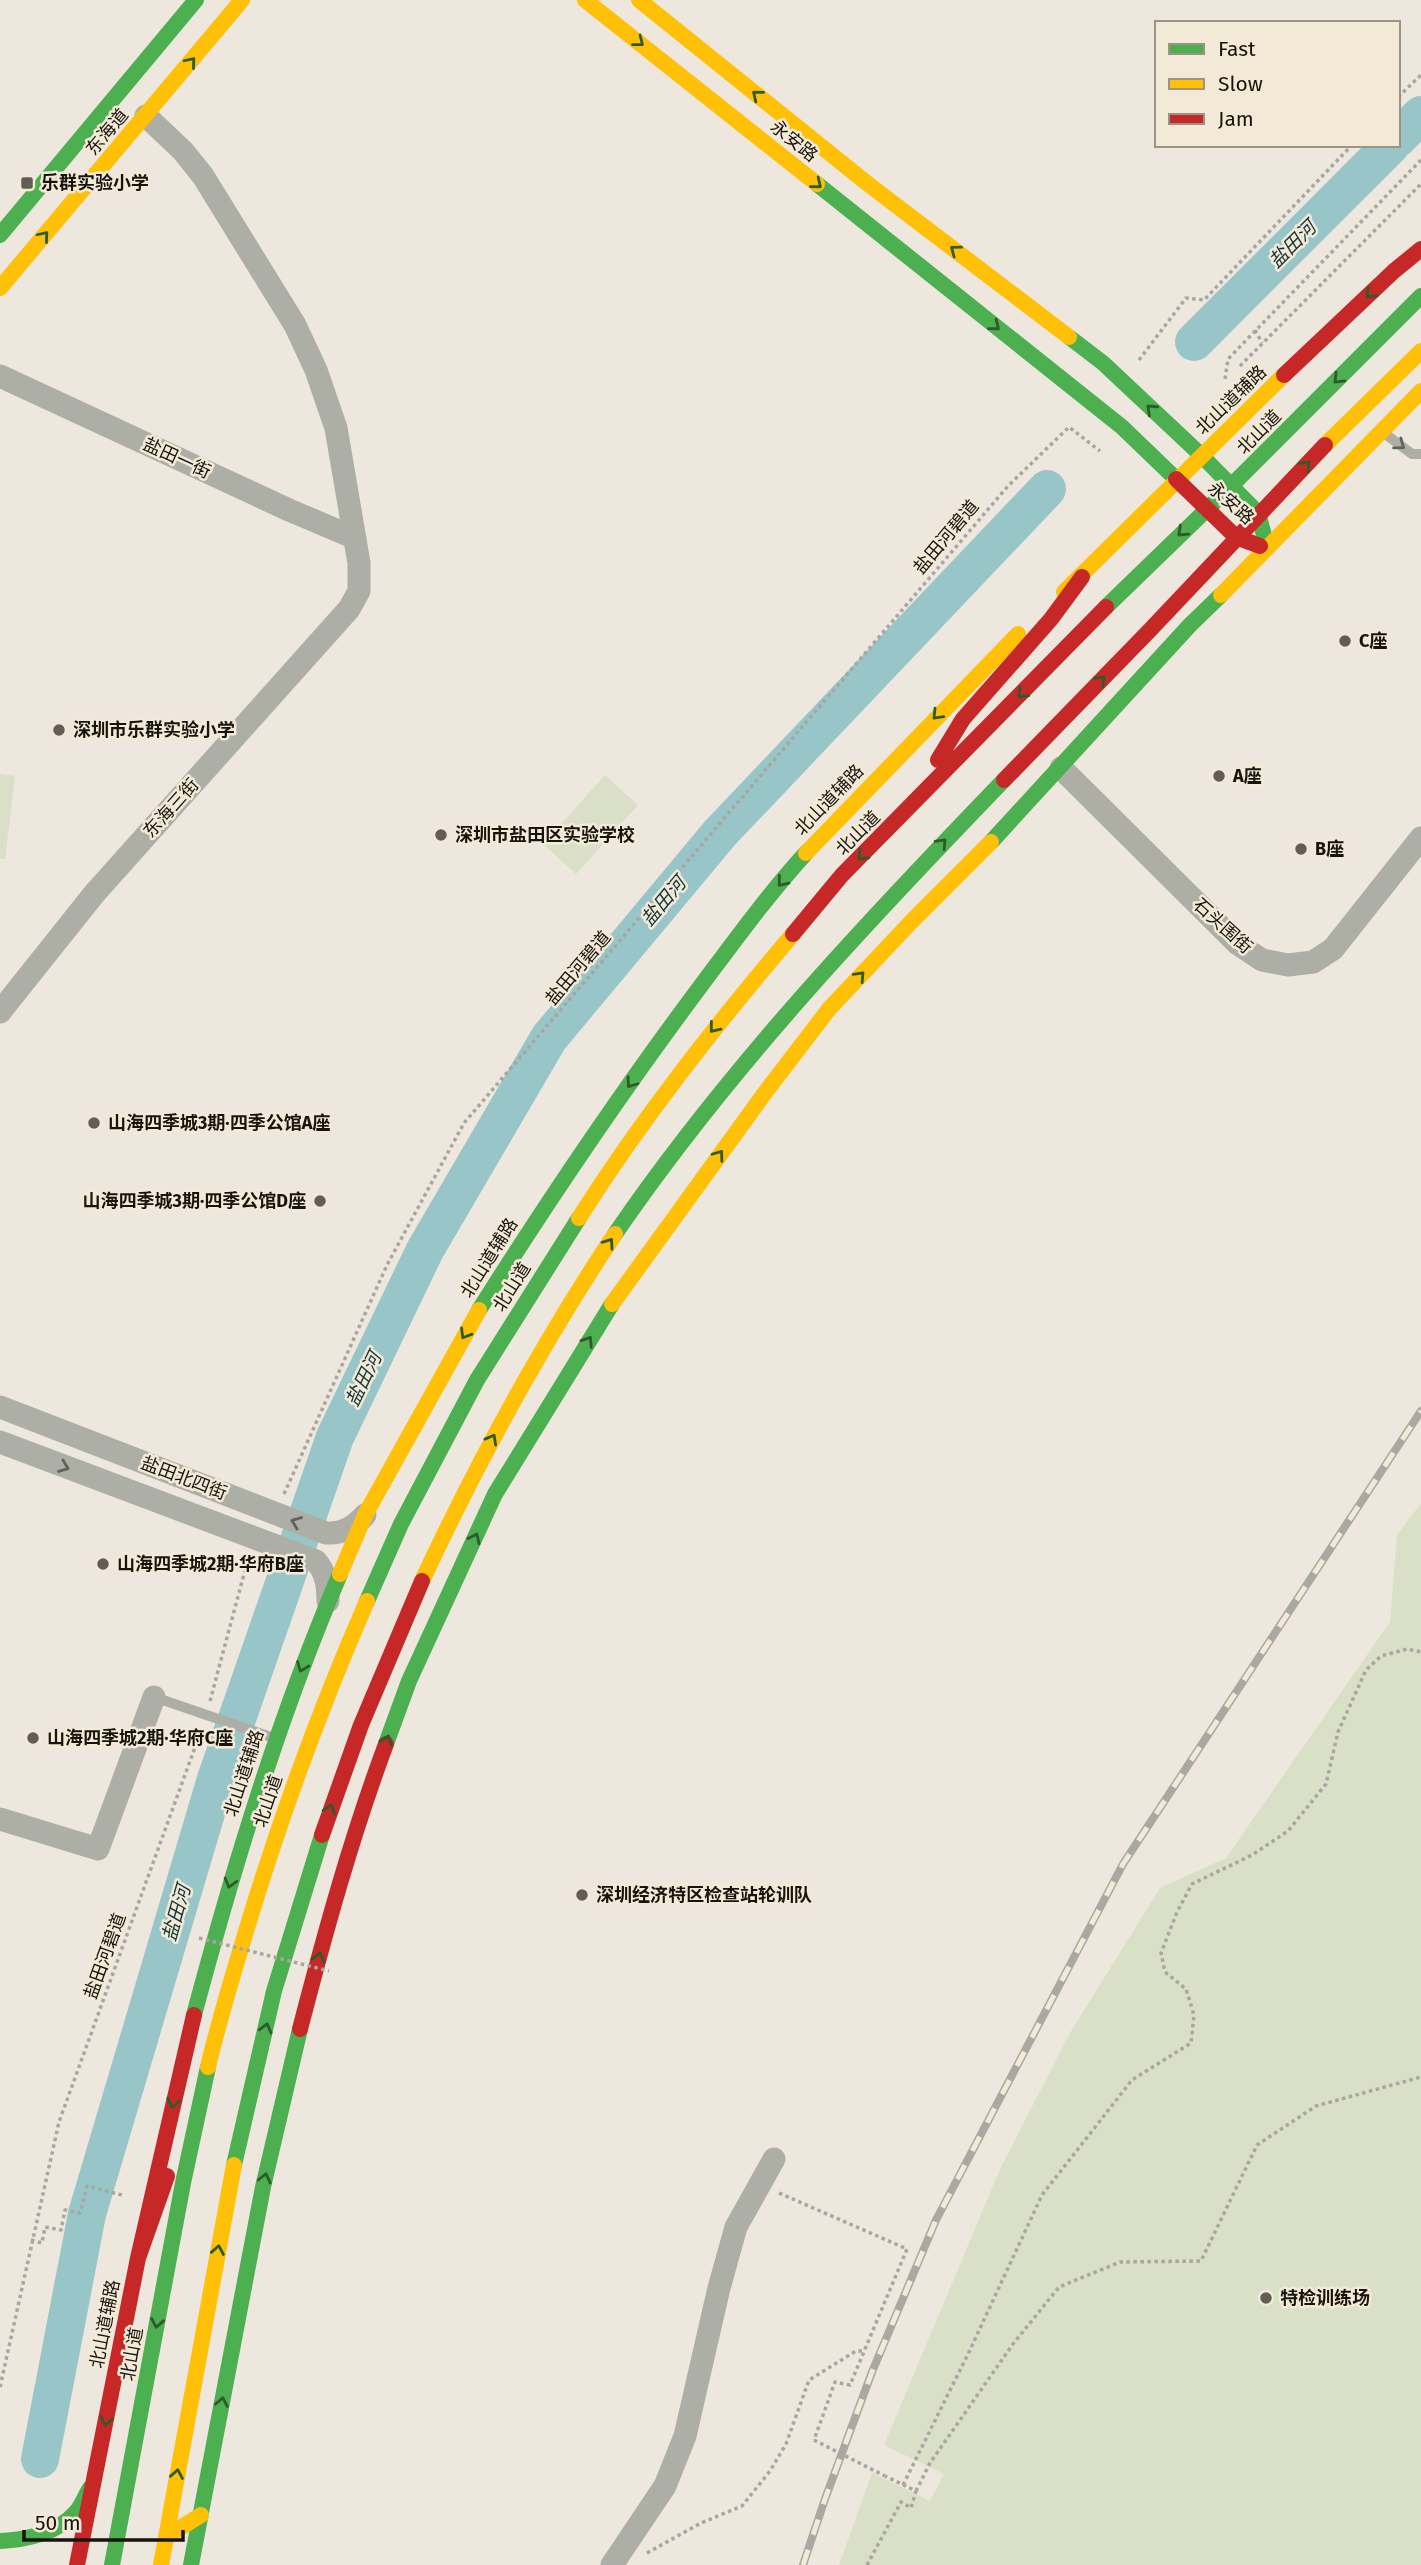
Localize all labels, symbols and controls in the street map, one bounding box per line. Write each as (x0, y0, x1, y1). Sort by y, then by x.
legend (1155, 21, 1400, 147)
one-way arrow (631, 34, 643, 47)
text: Fast (1218, 36, 1256, 62)
one-way arrow (182, 57, 195, 70)
text: Slow (1218, 71, 1263, 97)
one-way arrow (753, 90, 765, 103)
street label: 东海道 (81, 104, 133, 160)
text: Jam (1218, 106, 1254, 132)
street label: 永安路 (766, 115, 822, 167)
place label: 乐群实验小学 (41, 172, 149, 194)
marker: 乐群实验小学 (19, 175, 35, 191)
one-way arrow (808, 176, 821, 188)
water label: 盐田河 (1264, 213, 1323, 273)
one-way arrow (36, 231, 48, 244)
one-way arrow (951, 246, 963, 259)
one-way arrow (1366, 286, 1379, 299)
one-way arrow (986, 318, 999, 330)
street label: 北山道辅路 (1191, 361, 1271, 439)
one-way arrow (1334, 371, 1347, 384)
one-way arrow (1146, 404, 1159, 417)
street label: 北山道 (1232, 405, 1286, 459)
street label: 盐田一街 (140, 433, 214, 483)
one-way arrow (1393, 437, 1405, 450)
one-way arrow (1298, 460, 1311, 473)
street label: 永安路 (1203, 477, 1259, 529)
street label: 盐田河碧道 (909, 495, 983, 579)
one-way arrow (1177, 524, 1190, 537)
place label: C座 (1359, 630, 1387, 652)
marker: C座 (1337, 633, 1353, 649)
one-way arrow (1093, 676, 1106, 689)
one-way arrow (1017, 686, 1030, 699)
one-way arrow (933, 707, 946, 720)
place label: 深圳市乐群实验小学 (73, 719, 235, 741)
marker: 深圳市乐群实验小学 (51, 722, 67, 738)
street label: 北山道辅路 (790, 760, 868, 840)
place label: A座 (1232, 765, 1262, 787)
marker: A座 (1211, 768, 1227, 784)
street label: 东海三街 (139, 774, 203, 842)
street label: 北山道 (831, 806, 885, 860)
place label: 深圳市盐田区实验学校 (455, 824, 635, 846)
marker: 深圳市盐田区实验学校 (433, 827, 449, 843)
one-way arrow (934, 838, 946, 851)
place label: B座 (1315, 838, 1344, 860)
marker: B座 (1293, 841, 1309, 857)
one-way arrow (858, 848, 870, 860)
water label: 盐田河 (636, 869, 693, 931)
one-way arrow (778, 874, 791, 886)
street label: 石头围街 (1189, 894, 1257, 958)
street label: 盐田河碧道 (541, 926, 615, 1010)
one-way arrow (851, 971, 864, 984)
one-way arrow (709, 1021, 722, 1033)
one-way arrow (627, 1075, 639, 1088)
place label: 山海四季城3期·四季公馆A座 (108, 1112, 330, 1134)
marker: 山海四季城3期·四季公馆A座 (86, 1115, 102, 1131)
one-way arrow (711, 1150, 723, 1163)
place label: 山海四季城3期·四季公馆D座 (83, 1190, 306, 1212)
marker: 山海四季城3期·四季公馆D座 (312, 1193, 328, 1209)
street label: 北山道辅路 (456, 1214, 522, 1302)
one-way arrow (601, 1238, 613, 1251)
street label: 北山道 (489, 1258, 535, 1316)
one-way arrow (460, 1327, 473, 1340)
one-way arrow (580, 1336, 593, 1349)
water label: 盐田河 (341, 1345, 388, 1410)
one-way arrow (484, 1433, 498, 1446)
street label: 盐田北四街 (138, 1452, 230, 1504)
one-way arrow (58, 1458, 70, 1472)
one-way arrow (290, 1516, 302, 1530)
one-way arrow (467, 1533, 481, 1545)
place label: 山海四季城2期·华府B座 (117, 1553, 304, 1575)
marker: 山海四季城2期·华府B座 (95, 1556, 111, 1572)
one-way arrow (297, 1661, 311, 1673)
place label: 山海四季城2期·华府C座 (47, 1727, 233, 1749)
street label: 北山道辅路 (220, 1727, 268, 1819)
marker: 山海四季城2期·华府C座 (25, 1730, 41, 1746)
one-way arrow (379, 1735, 393, 1747)
street label: 北山道 (249, 1772, 287, 1830)
one-way arrow (322, 1804, 337, 1816)
one-way arrow (224, 1877, 239, 1889)
water label: 盐田河 (158, 1879, 196, 1944)
place label: 深圳经济特区检查站轮训队 (596, 1884, 812, 1906)
marker: 深圳经济特区检查站轮训队 (574, 1887, 590, 1903)
street label: 盐田河碧道 (79, 1910, 131, 2002)
one-way arrow (310, 1951, 325, 1963)
one-way arrow (258, 2022, 272, 2034)
one-way arrow (167, 2097, 181, 2109)
one-way arrow (257, 2172, 271, 2184)
one-way arrow (210, 2244, 225, 2256)
street label: 北山道辅路 (86, 2278, 124, 2370)
place label: 特检训练场 (1280, 2287, 1370, 2309)
marker: 特检训练场 (1258, 2290, 1274, 2306)
one-way arrow (150, 2317, 165, 2329)
street label: 北山道 (116, 2326, 148, 2382)
one-way arrow (214, 2396, 229, 2408)
one-way arrow (99, 2415, 114, 2427)
one-way arrow (169, 2468, 184, 2480)
scale bar (24, 2498, 184, 2542)
text: 50 m (35, 2510, 81, 2536)

